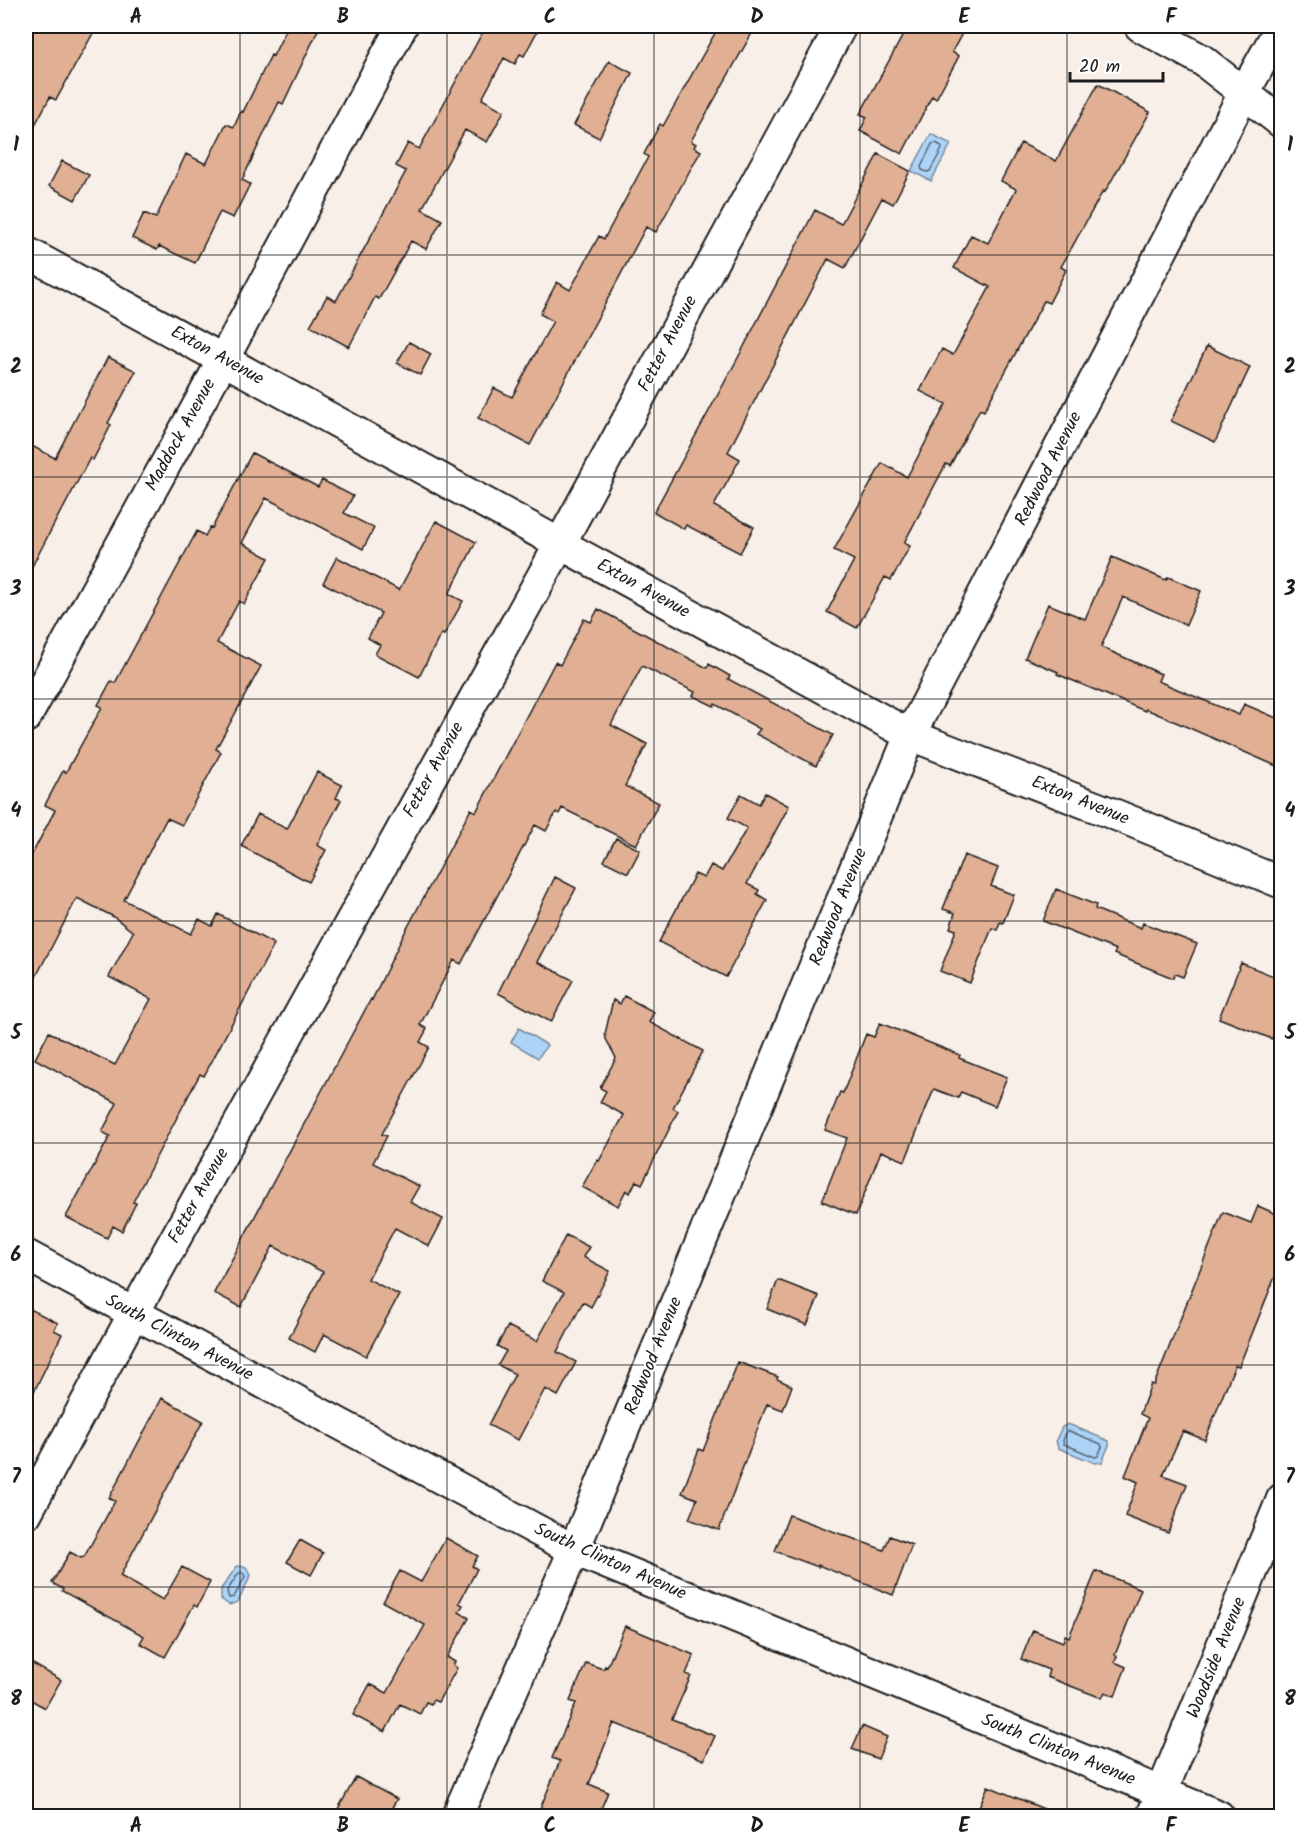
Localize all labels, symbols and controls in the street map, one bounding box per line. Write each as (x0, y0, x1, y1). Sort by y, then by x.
text: A (130, 2, 142, 34)
text: B (337, 2, 349, 34)
text: C (544, 2, 556, 34)
text: D (750, 2, 764, 34)
text: E (958, 2, 970, 34)
text: F (1166, 2, 1178, 34)
scale bar (1070, 45, 1163, 83)
text: 20 m (1079, 53, 1120, 82)
text: 1 (13, 130, 19, 162)
text: 1 (1287, 130, 1293, 162)
street label: Fetter Avenue (630, 291, 706, 397)
street label: Exton Avenue (165, 318, 269, 394)
text: 2 (10, 352, 22, 384)
text: 2 (1284, 352, 1296, 384)
street label: Maddock Avenue (138, 373, 224, 497)
street label: Redwood Avenue (1008, 407, 1090, 531)
street label: Exton Avenue (591, 551, 695, 627)
text: 3 (10, 574, 22, 606)
text: 3 (1284, 574, 1296, 606)
street label: Fetter Avenue (396, 717, 472, 823)
street label: Exton Avenue (1027, 768, 1133, 834)
text: 4 (11, 796, 22, 828)
text: 4 (1285, 796, 1296, 828)
street label: Redwood Avenue (802, 844, 876, 970)
text: 5 (10, 1018, 23, 1050)
text: 5 (1284, 1018, 1297, 1050)
street label: Fetter Avenue (161, 1143, 237, 1249)
text: 6 (11, 1240, 22, 1272)
text: 6 (1285, 1240, 1296, 1272)
street label: South Clinton Avenue (100, 1287, 258, 1389)
street label: Redwood Avenue (617, 1293, 691, 1419)
text: 7 (11, 1462, 21, 1494)
text: 7 (1285, 1462, 1295, 1494)
street label: South Clinton Avenue (529, 1515, 691, 1609)
street label: Woodside Avenue (1179, 1593, 1255, 1723)
text: 8 (10, 1684, 22, 1716)
text: 8 (1284, 1684, 1296, 1716)
street label: South Clinton Avenue (976, 1706, 1140, 1794)
text: A (130, 1811, 142, 1842)
text: B (337, 1811, 349, 1842)
text: C (544, 1811, 556, 1842)
text: D (750, 1811, 764, 1842)
text: E (958, 1811, 970, 1842)
text: F (1166, 1811, 1178, 1842)

